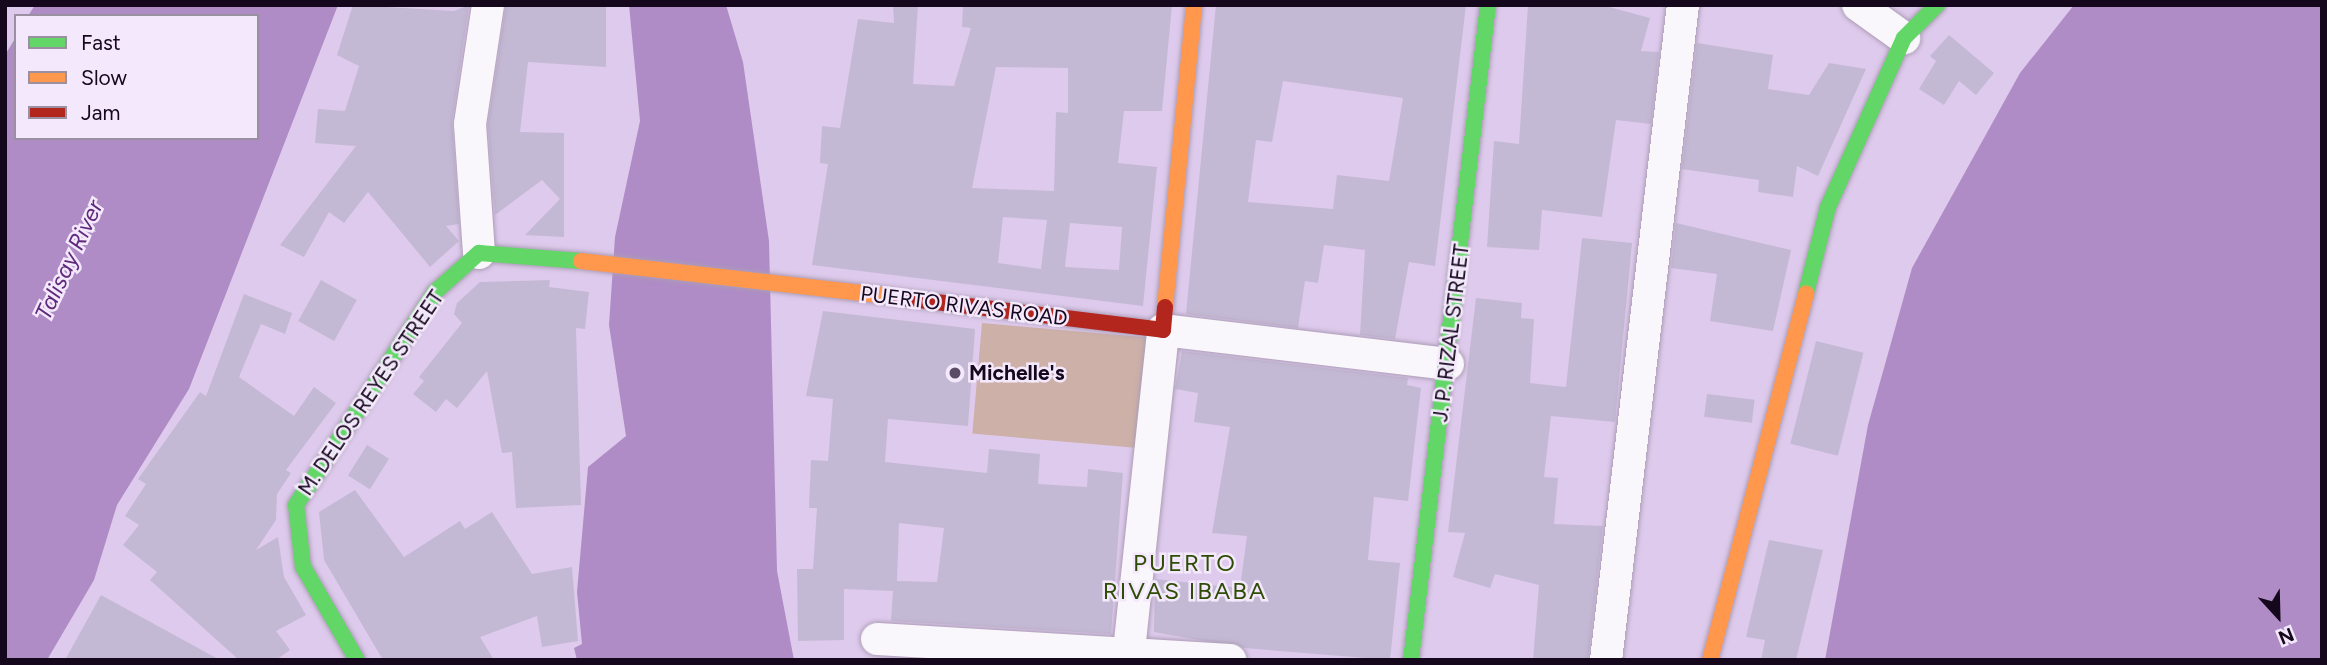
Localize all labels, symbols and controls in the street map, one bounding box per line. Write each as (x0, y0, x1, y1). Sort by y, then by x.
legend (14, 14, 259, 140)
text: Fast (81, 30, 121, 55)
text: Slow (81, 65, 127, 90)
text: Jam (81, 100, 120, 125)
water label: Talisay River (29, 196, 109, 324)
street label: J. P. RIZAL STREET (1428, 243, 1474, 423)
street label: PUERTO RIVAS ROAD (859, 281, 1069, 331)
street label: M. DELOS REYES STREET (293, 286, 449, 500)
place label: Michelle's (969, 360, 1064, 386)
marker: Michelle's (947, 365, 963, 381)
district label: PUERTO RIVAS IBABA (1104, 549, 1266, 605)
north arrow (2243, 581, 2313, 651)
text: N (2275, 623, 2297, 649)

